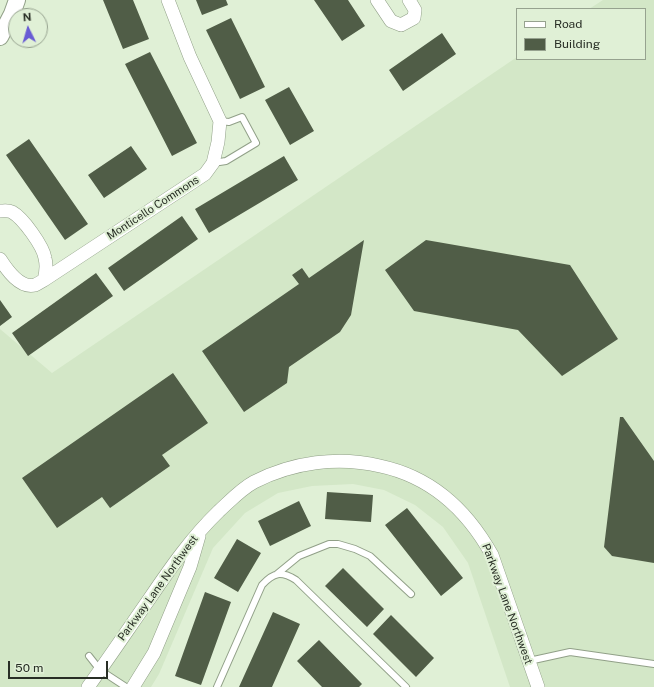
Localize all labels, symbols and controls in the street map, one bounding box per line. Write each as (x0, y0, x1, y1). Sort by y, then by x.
north arrow (8, 8, 48, 48)
legend (516, 8, 646, 60)
text: N (22, 11, 32, 23)
text: Road (554, 17, 582, 31)
text: Building (554, 37, 600, 51)
street label: Monticello Commons (104, 173, 202, 243)
street label: Parkway Lane Northwest (115, 533, 201, 643)
street label: Parkway Lane Northwest (479, 542, 535, 666)
scale bar (10, 653, 110, 679)
text: 50 m (15, 661, 43, 675)

